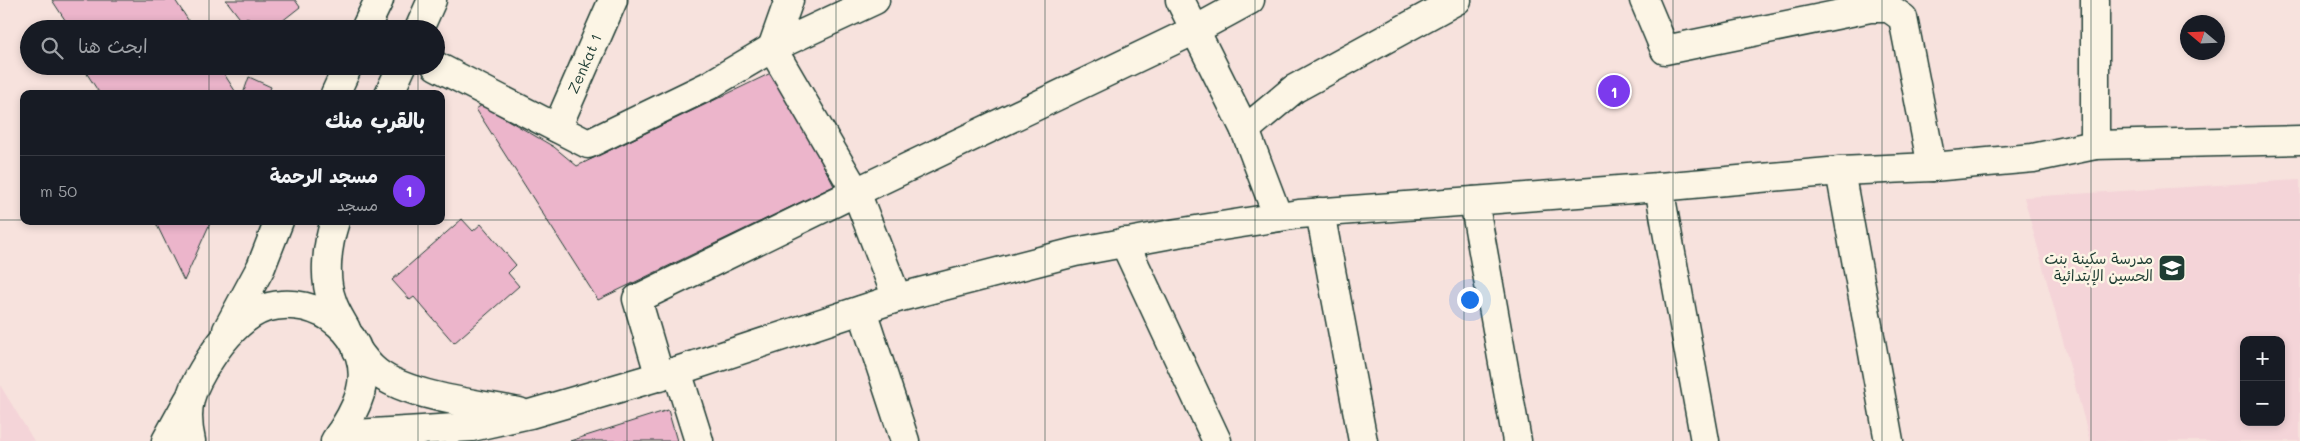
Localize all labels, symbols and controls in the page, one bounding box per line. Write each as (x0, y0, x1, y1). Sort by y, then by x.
north arrow (2180, 15, 2225, 60)
search box (20, 20, 445, 75)
street label: Zenkat 1 (562, 31, 606, 96)
text: ابحث هنا (78, 33, 148, 58)
icon: search (38, 34, 66, 62)
pin: 1 (1598, 72, 1630, 110)
text: بالقرب منك (325, 106, 425, 133)
text: مسجد الرحمة (270, 163, 378, 188)
text: 50 m (40, 180, 77, 201)
text: 1 (405, 180, 413, 201)
text: مسجد (337, 194, 378, 215)
place label: مدرسة سكينة بنت الحسين الإبتدائية (2045, 248, 2153, 286)
school or university icon: مدرسة سكينة بنت الحسين الإبتدائية (2157, 253, 2187, 283)
your location (1457, 287, 1483, 313)
map controls (2240, 336, 2285, 426)
button: + (2240, 336, 2285, 381)
button: − (2240, 381, 2285, 426)

